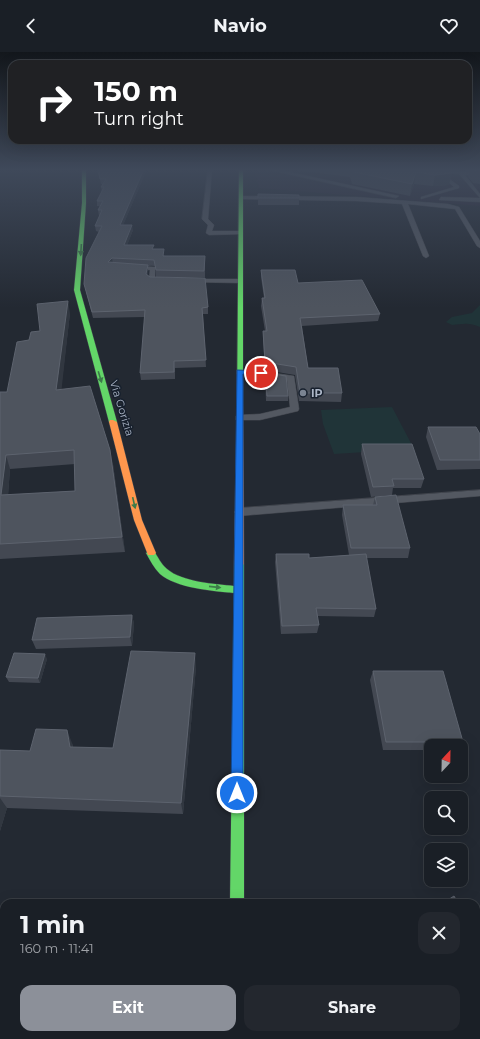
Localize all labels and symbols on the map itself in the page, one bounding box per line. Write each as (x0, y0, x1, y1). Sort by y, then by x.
one-way arrow (78, 244, 84, 257)
pin (244, 356, 278, 390)
one-way arrow (97, 371, 103, 383)
street label: Via Gorizia (107, 378, 137, 438)
place label: IP (311, 386, 323, 400)
marker: IP (298, 388, 308, 398)
one-way arrow (131, 496, 137, 509)
one-way arrow (209, 584, 221, 591)
north arrow (424, 739, 468, 783)
position arrow (216, 772, 258, 814)

